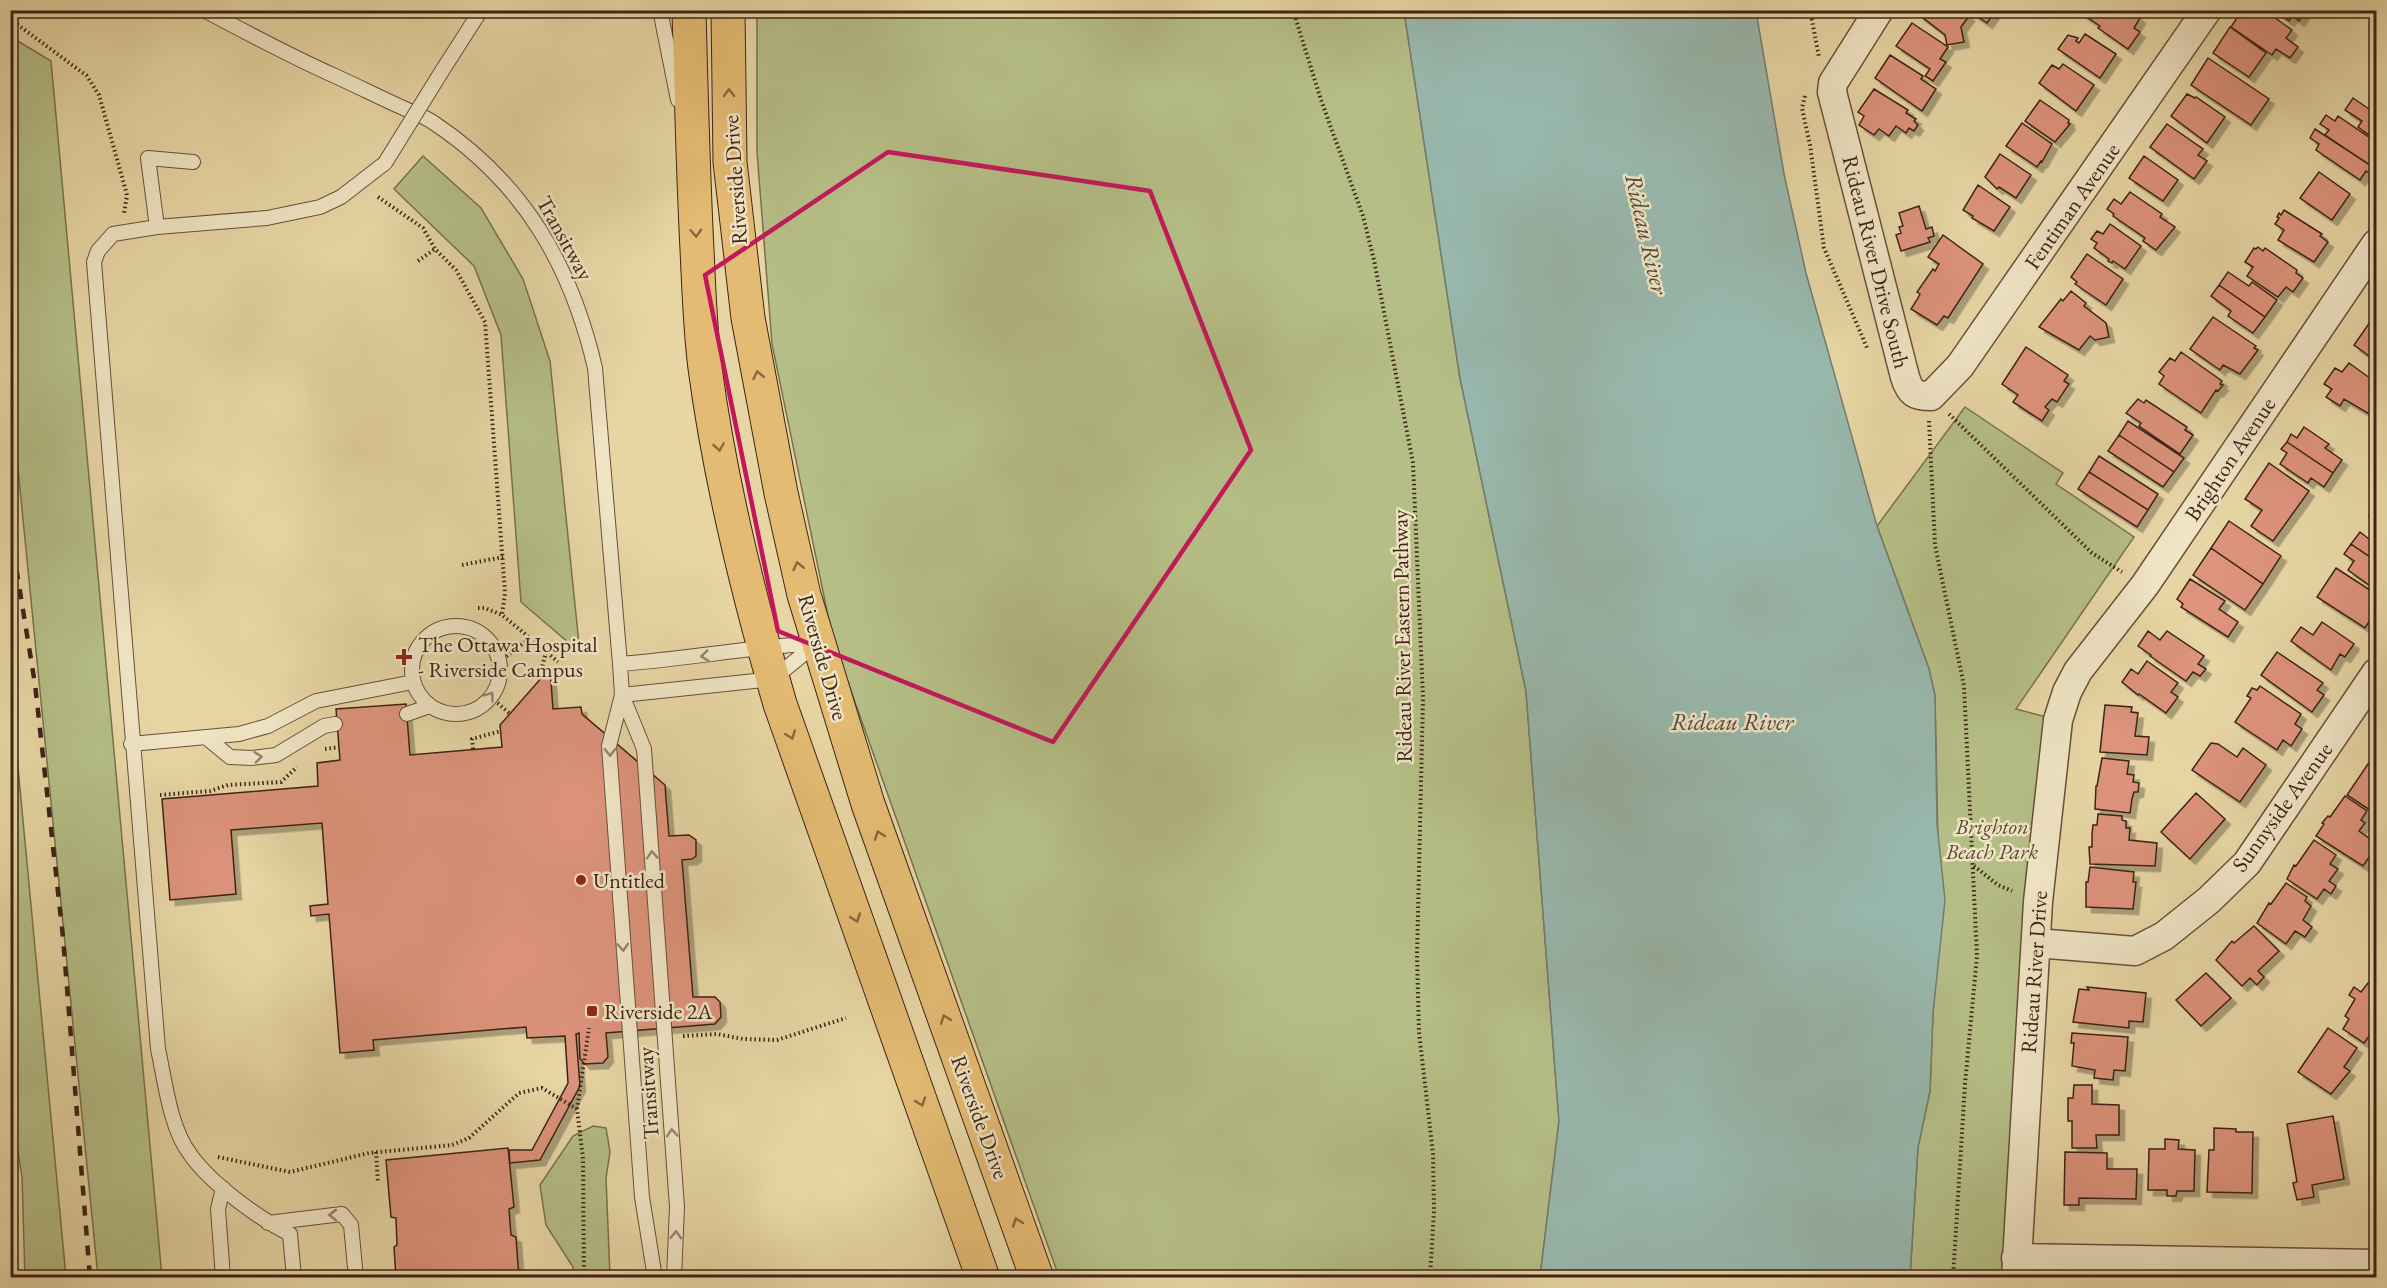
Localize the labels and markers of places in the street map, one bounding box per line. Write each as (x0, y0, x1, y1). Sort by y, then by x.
place label: The Ottawa Hospital - Riverside Campus (418, 630, 598, 684)
marker: The Ottawa Hospital - Riverside Campus (395, 648, 413, 666)
place label: Untitled (593, 866, 666, 895)
marker: Untitled (574, 873, 588, 887)
place label: Riverside 2A (604, 997, 713, 1026)
marker: Riverside 2A (585, 1004, 599, 1018)

